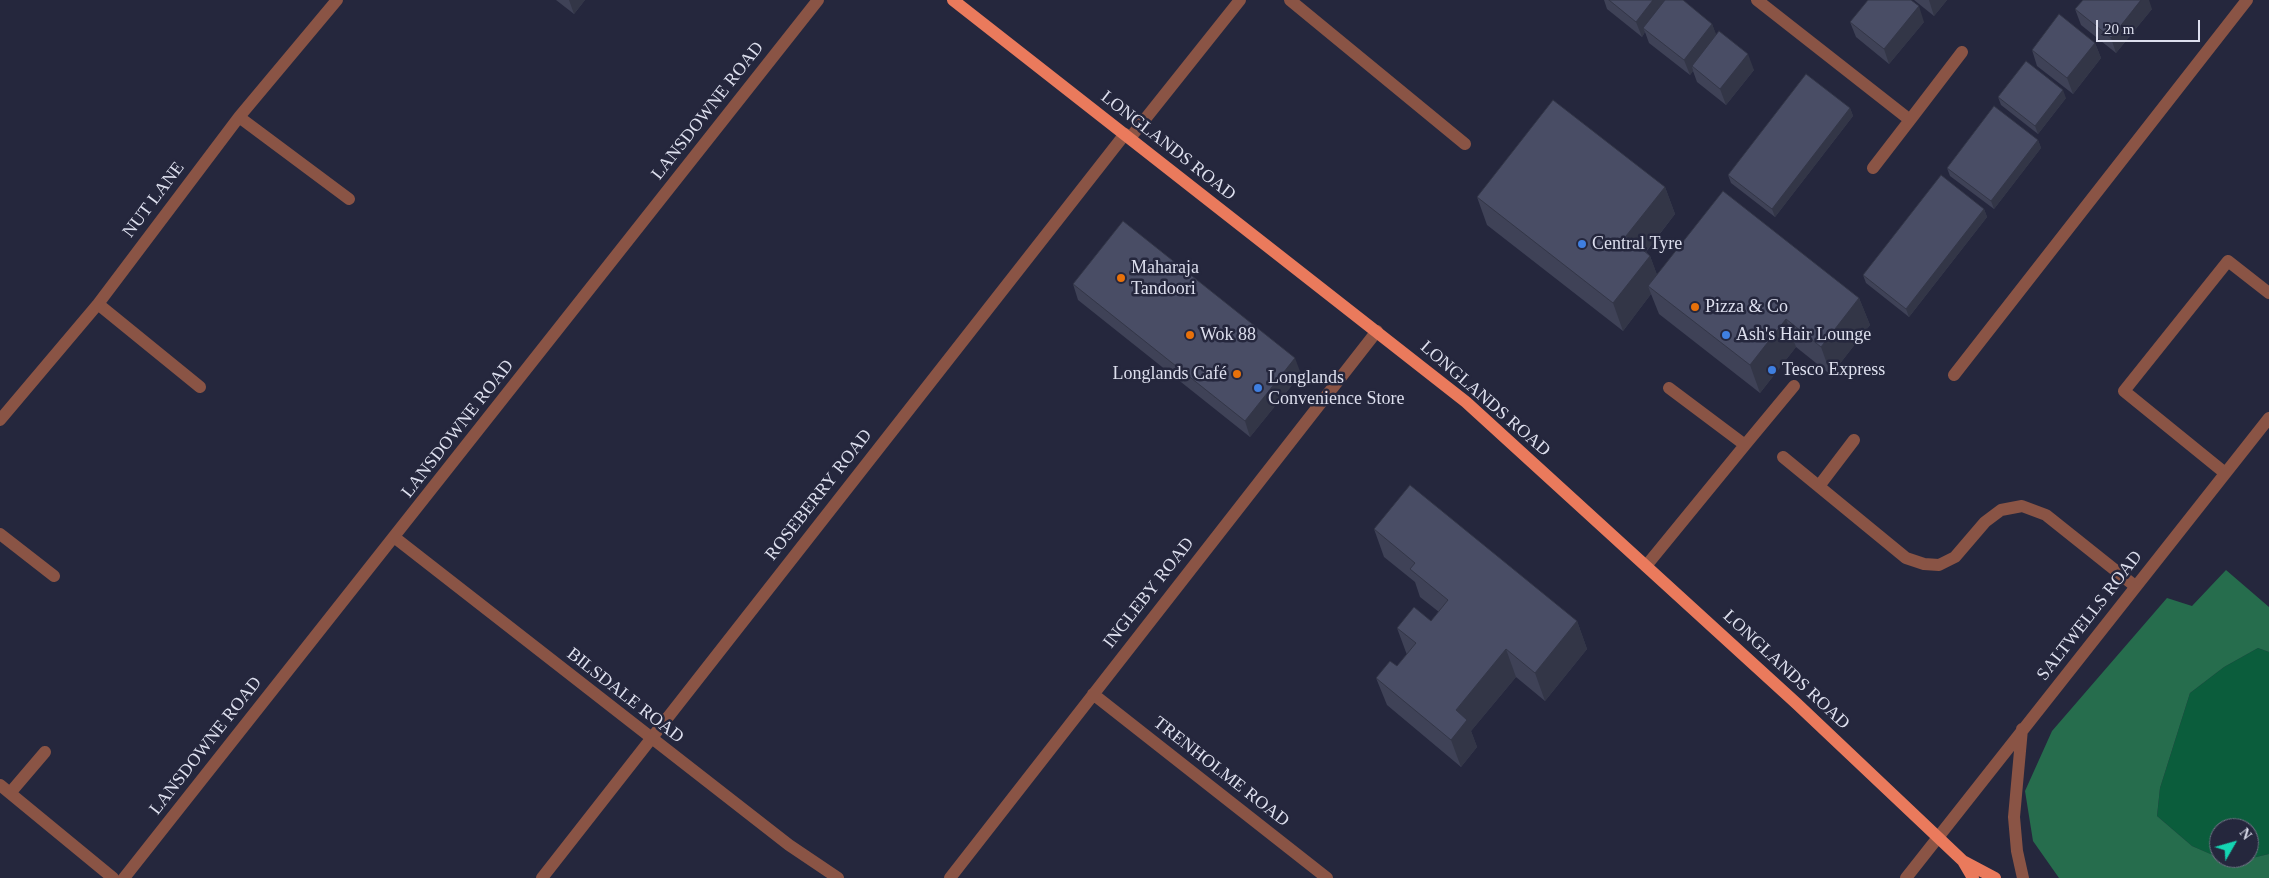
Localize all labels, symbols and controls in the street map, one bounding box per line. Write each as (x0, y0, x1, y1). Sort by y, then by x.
scale bar (2099, 10, 2203, 42)
text: 20 m (2104, 21, 2134, 37)
street label: LANSDOWNE ROAD (647, 38, 769, 184)
street label: LONGLANDS ROAD (1096, 87, 1240, 205)
street label: NUT LANE (118, 158, 190, 242)
place label: Central Tyre (1592, 233, 1682, 255)
marker: Central Tyre (1576, 238, 1588, 250)
place label: Maharaja Tandoori (1131, 257, 1199, 300)
marker: Maharaja Tandoori (1115, 272, 1127, 284)
place label: Pizza & Co (1705, 296, 1788, 318)
marker: Pizza & Co (1689, 301, 1701, 313)
place label: Wok 88 (1200, 324, 1256, 346)
place label: Ash's Hair Lounge (1736, 324, 1871, 346)
marker: Wok 88 (1184, 329, 1196, 341)
marker: Ash's Hair Lounge (1720, 329, 1732, 341)
street label: LONGLANDS ROAD (1415, 337, 1555, 461)
street label: LANSDOWNE ROAD (397, 356, 519, 502)
place label: Tesco Express (1782, 359, 1885, 381)
place label: Longlands Café (1113, 363, 1227, 385)
marker: Tesco Express (1766, 364, 1778, 376)
place label: Longlands Convenience Store (1268, 367, 1404, 409)
marker: Longlands Café (1231, 368, 1243, 380)
marker: Longlands Convenience Store (1252, 382, 1264, 394)
street label: ROSEBERRY ROAD (761, 425, 877, 565)
street label: INGLEBY ROAD (1099, 533, 1199, 653)
street label: SALTWELLS ROAD (2033, 547, 2147, 685)
street label: LONGLANDS ROAD (1718, 606, 1854, 734)
street label: BILSDALE ROAD (562, 644, 688, 748)
street label: LANSDOWNE ROAD (145, 673, 267, 819)
street label: TRENHOLME ROAD (1149, 712, 1293, 832)
north arrow (2209, 818, 2259, 868)
text: N (2236, 825, 2254, 843)

